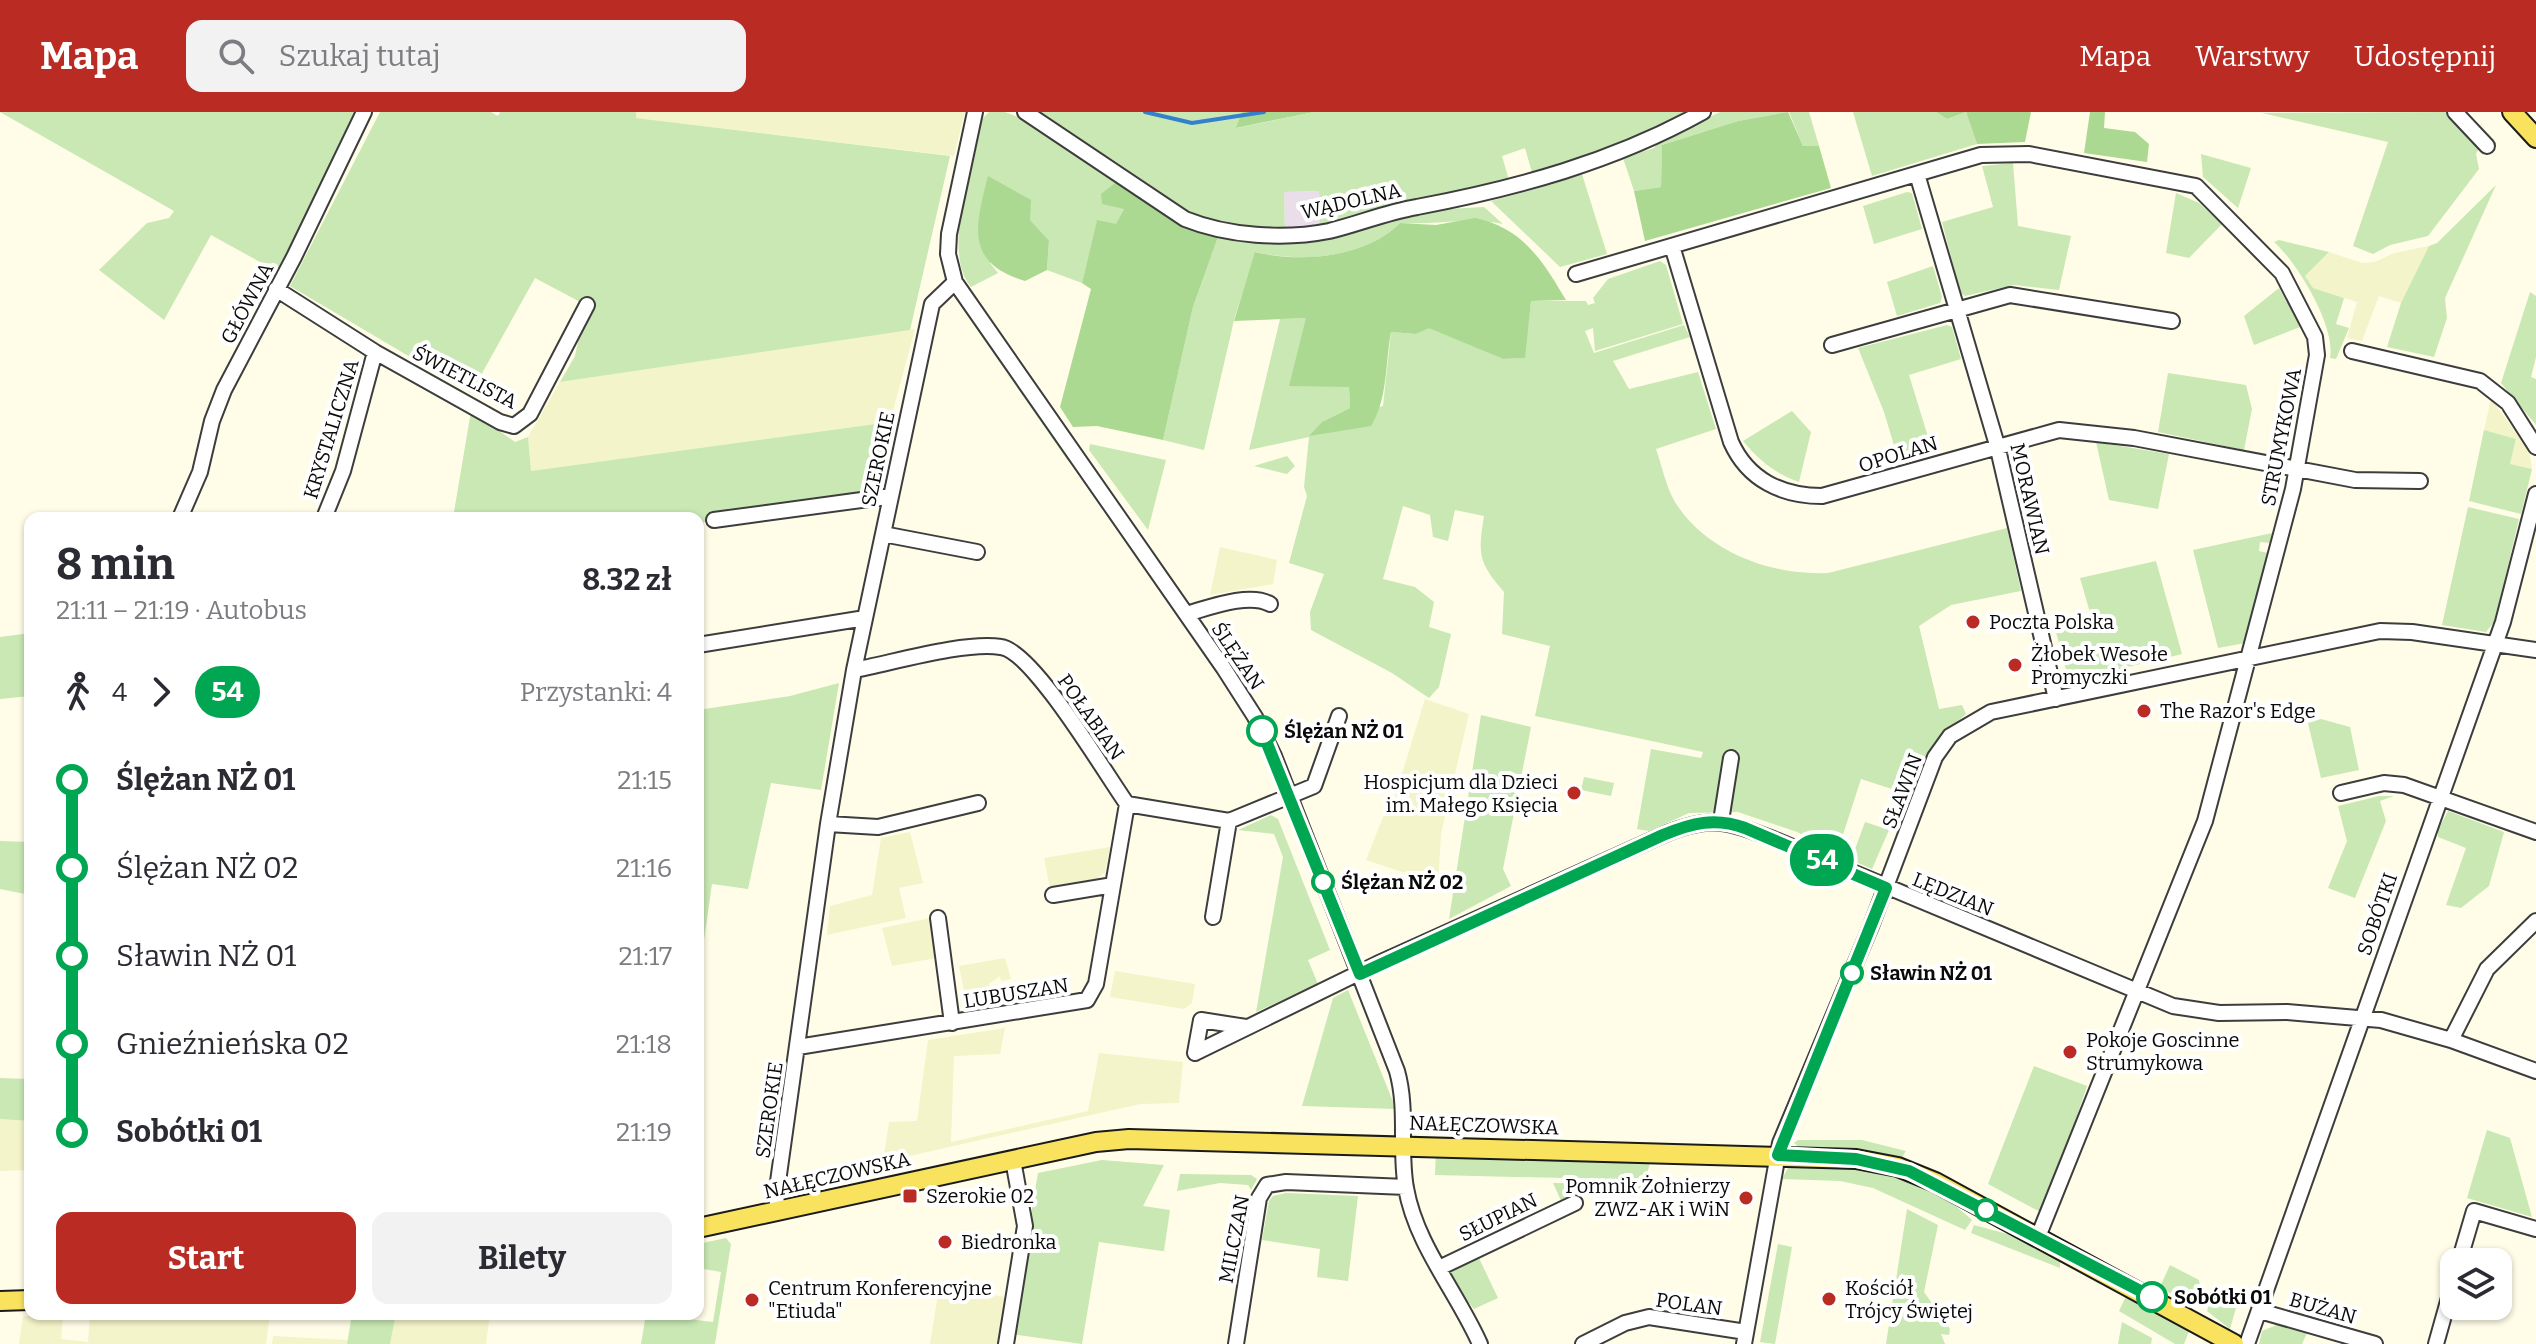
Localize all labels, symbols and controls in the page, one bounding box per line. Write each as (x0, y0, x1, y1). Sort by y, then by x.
search box (186, 20, 746, 92)
text: Mapa (40, 33, 138, 79)
icon: search (214, 34, 258, 78)
text: Szukaj tutaj (278, 38, 441, 74)
text: Mapa (2079, 40, 2151, 73)
text: Warstwy (2195, 40, 2310, 73)
text: Udostępnij (2354, 40, 2496, 73)
street label: WĄDOLNA (1299, 178, 1404, 224)
street label: GŁÓWNA (216, 257, 279, 348)
street label: ŚWIETLISTA (409, 340, 522, 414)
street label: KRYSTALICZNA (298, 355, 364, 502)
street label: STRUMYKOWA (2256, 365, 2306, 508)
street label: SZEROKIE (856, 409, 900, 509)
street label: OPOLAN (1855, 431, 1941, 477)
street label: MORAWIAN (2006, 441, 2055, 557)
text: 8 min (56, 538, 175, 591)
text: 8.32 zł (582, 562, 672, 598)
text: 21:11 – 21:19 · Autobus (56, 595, 307, 626)
place label: Poczta Polska (1989, 610, 2114, 634)
marker: Poczta Polska (1964, 613, 1982, 631)
street label: ŚLĘŻAN (1207, 618, 1269, 695)
place label: Żłobek Wesołe Promyczki (2031, 642, 2168, 689)
marker: Żłobek Wesołe Promyczki (2006, 656, 2024, 674)
street label: POŁABIAN (1053, 669, 1129, 765)
icon: walk (56, 670, 100, 714)
icon: forward (139, 670, 183, 714)
text: 54 (211, 675, 244, 708)
text: 4 (112, 677, 127, 708)
text: Przystanki: 4 (520, 677, 672, 708)
place label: The Razor's Edge (2160, 699, 2316, 723)
marker: The Razor's Edge (2135, 702, 2153, 720)
marker: Ślężan NŻ 01 (1247, 716, 1277, 746)
place label: Ślężan NŻ 01 (1284, 718, 1404, 743)
street label: SŁAWIN (1877, 750, 1927, 832)
text: Ślężan NŻ 01 (116, 762, 295, 798)
text: 21:15 (617, 765, 672, 796)
place label: Hospicjum dla Dzieci im. Małego Księcia (1363, 770, 1558, 817)
marker: Hospicjum dla Dzieci im. Małego Księcia (1565, 784, 1583, 802)
line badge: 54 (1786, 834, 1858, 886)
text: 54 (1806, 843, 1838, 876)
text: Ślężan NŻ 02 (116, 850, 298, 886)
text: 21:16 (616, 853, 672, 884)
street label: LĘDZIAN (1909, 867, 1997, 921)
place label: Ślężan NŻ 02 (1341, 869, 1463, 894)
street label: SOBÓTKI (2352, 870, 2402, 958)
marker: Ślężan NŻ 02 (1312, 871, 1334, 893)
text: Sławin NŻ 01 (116, 938, 297, 974)
text: 21:17 (618, 941, 672, 972)
place label: Sławin NŻ 01 (1870, 961, 1992, 985)
marker: Sławin NŻ 01 (1841, 962, 1863, 984)
street label: LUBUSZAN (962, 973, 1070, 1013)
text: Gnieźnieńska 02 (116, 1026, 349, 1062)
place label: Pokoje Goscinne Strumykowa (2086, 1028, 2240, 1075)
text: 21:18 (616, 1029, 672, 1060)
marker: Pokoje Goscinne Strumykowa (2061, 1043, 2079, 1061)
street label: SZEROKIE (750, 1060, 788, 1160)
street label: NAŁĘCZOWSKA (1409, 1110, 1560, 1140)
text: Sobótki 01 (116, 1114, 262, 1150)
text: 21:19 (616, 1117, 672, 1148)
street label: NAŁĘCZOWSKA (761, 1146, 914, 1204)
place label: Pomnik Żołnierzy ZWZ-AK i WiN (1565, 1174, 1730, 1221)
place label: Szerokie 02 (926, 1184, 1034, 1208)
marker: Szerokie 02 (901, 1187, 919, 1205)
street label: SŁUPIAN (1455, 1188, 1541, 1246)
marker: Pomnik Żołnierzy ZWZ-AK i WiN (1737, 1189, 1755, 1207)
street label: MILCZAN (1214, 1193, 1254, 1285)
unlabelled marker (1975, 1199, 1997, 1221)
button: Start (56, 1212, 356, 1304)
button: Bilety (372, 1212, 672, 1304)
place label: Biedronka (961, 1230, 1057, 1254)
marker: Biedronka (936, 1233, 954, 1251)
map controls (2440, 1248, 2512, 1320)
button: layers (2440, 1248, 2512, 1320)
place label: Centrum Konferencyjne "Etiuda" (768, 1276, 992, 1323)
place label: Kościół Trójcy Świętej (1845, 1276, 1973, 1324)
marker: Sobótki 01 (2137, 1282, 2167, 1312)
place label: Sobótki 01 (2174, 1285, 2272, 1309)
street label: POLAN (1654, 1287, 1724, 1321)
street label: BUŻAN (2287, 1287, 2359, 1329)
marker: Kościół Trójcy Świętej (1820, 1290, 1838, 1308)
marker: Centrum Konferencyjne "Etiuda" (743, 1291, 761, 1309)

